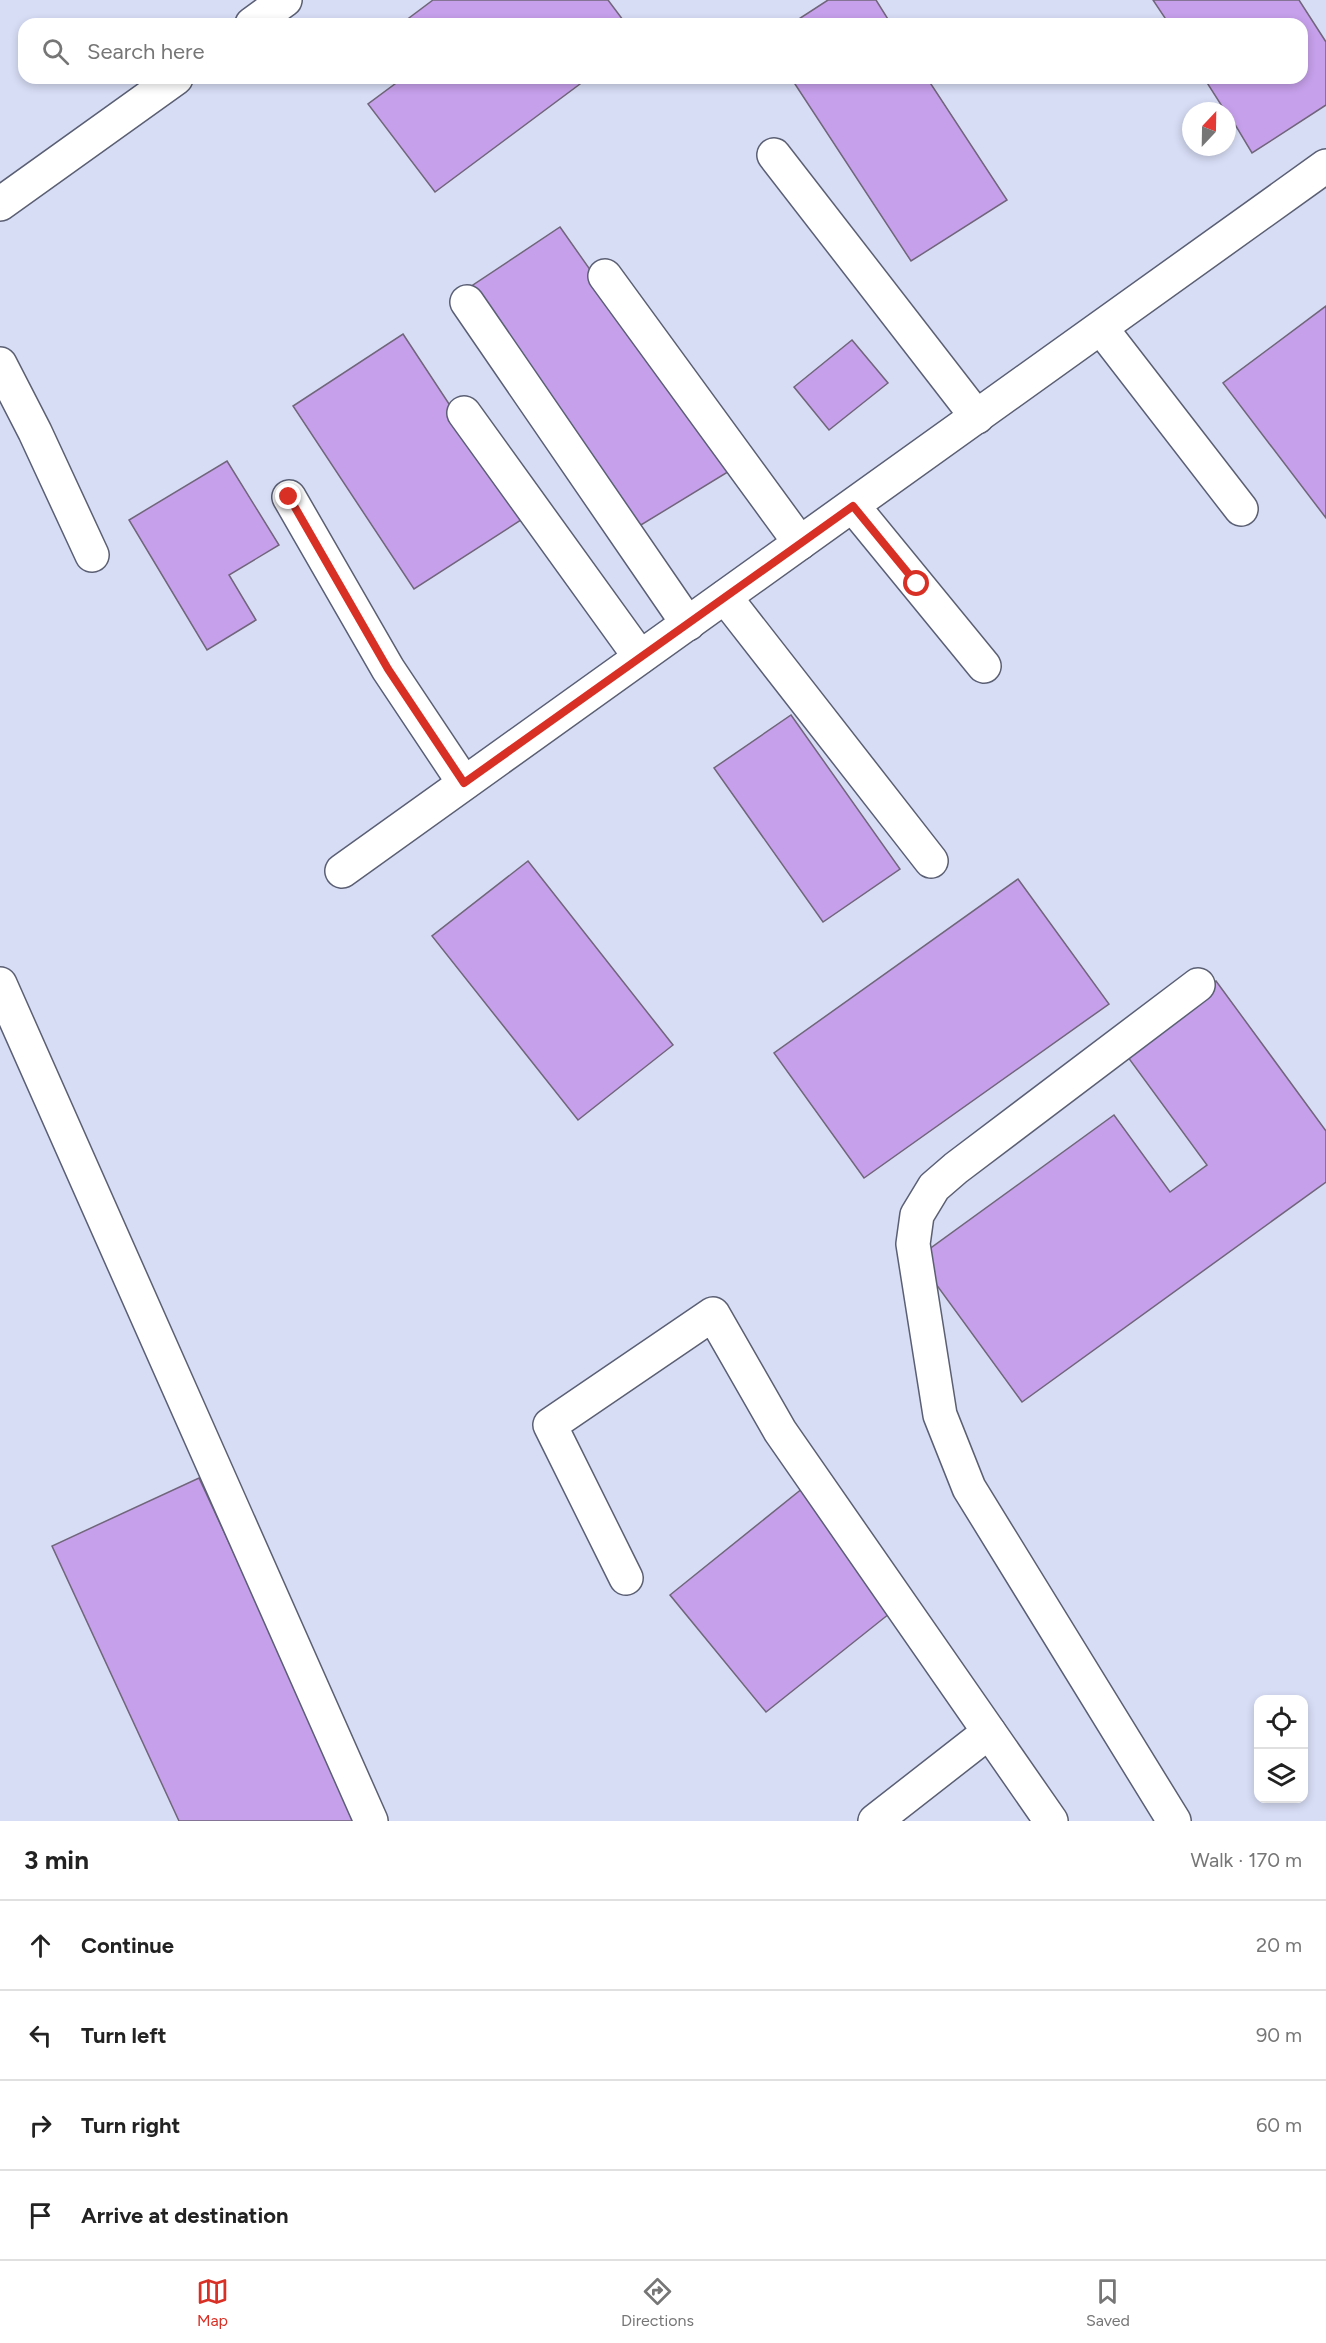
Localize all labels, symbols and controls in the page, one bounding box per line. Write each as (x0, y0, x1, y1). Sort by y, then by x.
search box (18, 18, 1308, 84)
icon: search (39, 35, 72, 68)
text: Search here (87, 38, 205, 65)
north arrow (1182, 102, 1236, 156)
route end (275, 483, 301, 509)
route start (903, 570, 929, 596)
map controls (1254, 1695, 1308, 1803)
button: locate (1254, 1695, 1308, 1749)
button: layers (1254, 1749, 1308, 1803)
text: 3 min (24, 1844, 89, 1876)
text: Walk · 170 m (1191, 1848, 1302, 1872)
icon: ahead (24, 1929, 57, 1962)
text: Continue (81, 1932, 174, 1959)
text: 20 m (1256, 1933, 1302, 1957)
icon: left (24, 2019, 57, 2052)
text: Turn left (81, 2022, 167, 2049)
text: 90 m (1256, 2023, 1302, 2047)
icon: right (24, 2109, 57, 2142)
text: Turn right (81, 2112, 180, 2139)
text: 60 m (1256, 2113, 1302, 2137)
icon: arrive (24, 2199, 57, 2232)
text: Arrive at destination (81, 2202, 289, 2229)
tab: Map (196, 2275, 229, 2330)
tab: Directions (621, 2275, 694, 2330)
tab: Saved (1086, 2275, 1130, 2330)

